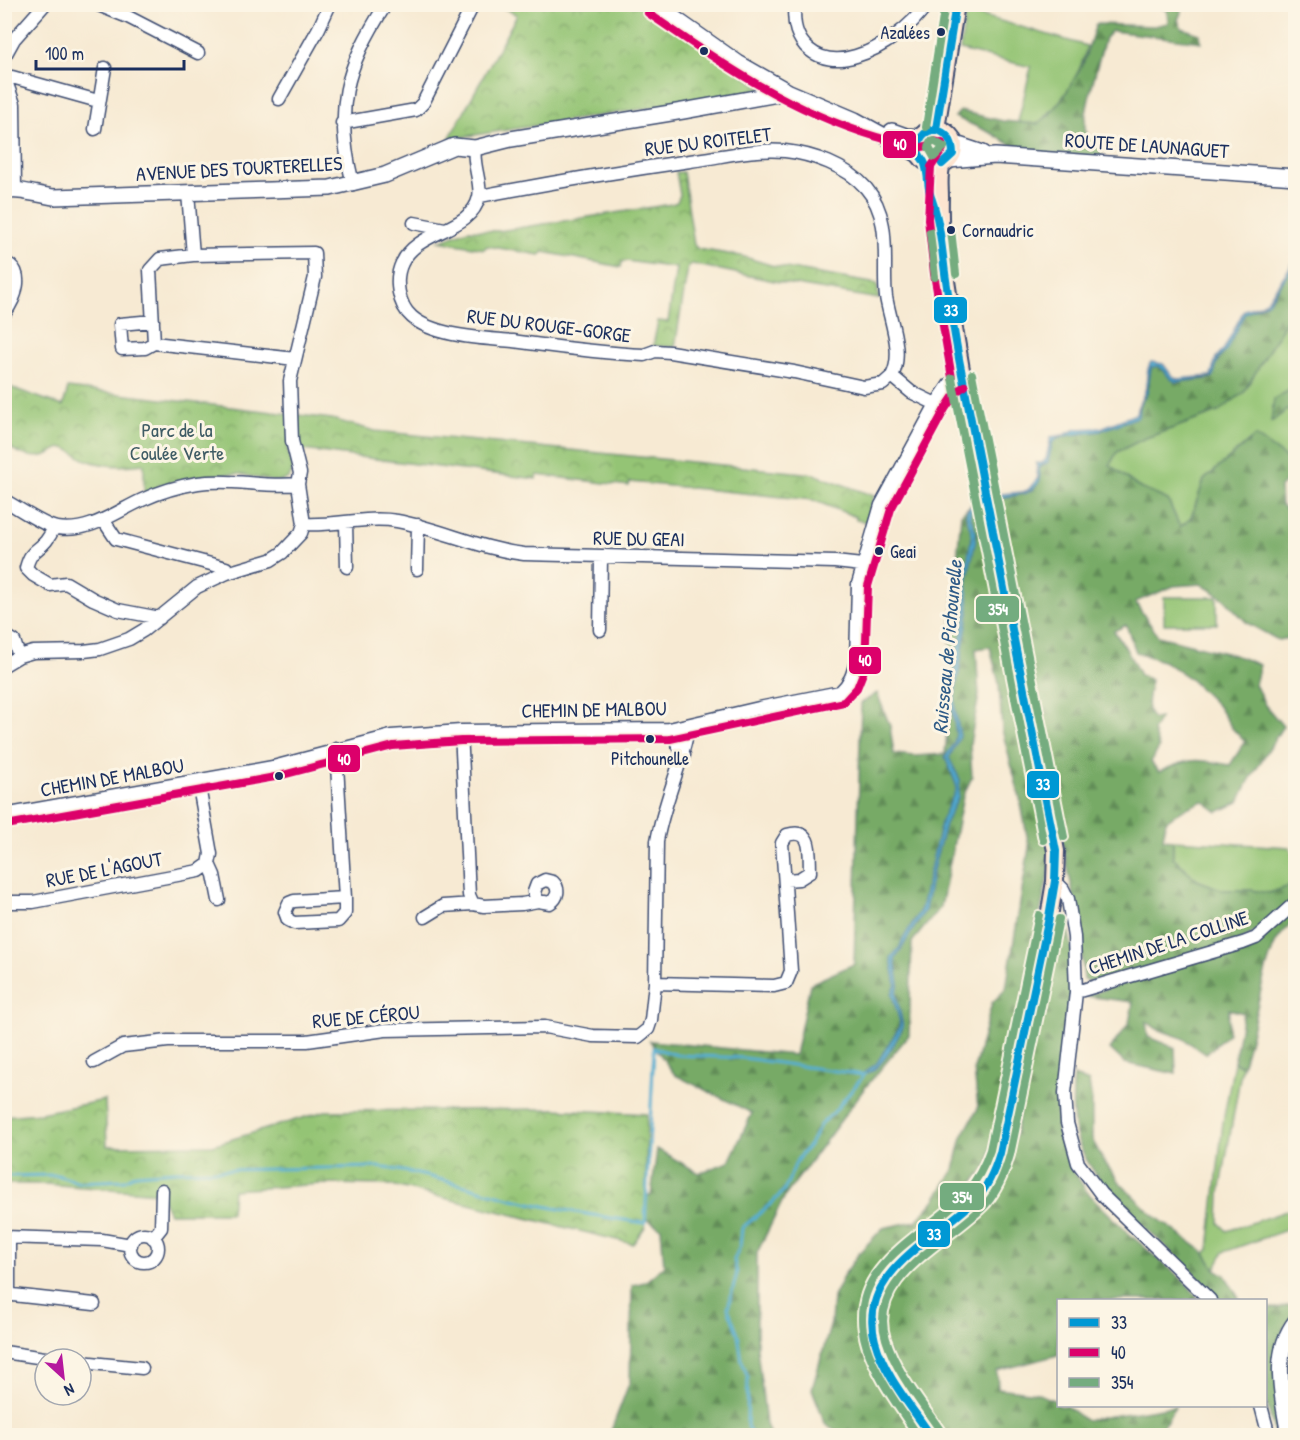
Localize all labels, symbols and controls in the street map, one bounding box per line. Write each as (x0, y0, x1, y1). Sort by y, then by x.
place label: Azalées (880, 20, 930, 45)
marker: Azalées (935, 26, 947, 38)
scale bar (36, 33, 184, 71)
text: 100 m (45, 41, 84, 66)
unlabelled marker (698, 45, 710, 57)
street label: RUE DU ROITELET (643, 120, 773, 162)
street label: ROUTE DE LAUNAGUET (1064, 126, 1231, 164)
line badge: 40 (882, 130, 917, 159)
text: 40 (893, 133, 907, 155)
street label: AVENUE DES TOURTERELLES (135, 149, 343, 187)
place label: Cornaudric (962, 218, 1033, 243)
marker: Cornaudric (945, 224, 957, 236)
line badge: 33 (933, 296, 968, 324)
text: 33 (944, 299, 958, 321)
street label: RUE DU ROUGE-GORGE (466, 302, 632, 348)
park label: Parc de la Coulée Verte (130, 416, 224, 466)
street label: RUE DU GEAI (593, 524, 685, 552)
place label: Geai (890, 539, 917, 564)
marker: Geai (873, 545, 885, 557)
water label: Ruisseau de Pichounelle (925, 557, 969, 735)
line badge: 354 (975, 595, 1020, 623)
text: 354 (988, 598, 1008, 620)
line badge: 40 (848, 646, 882, 675)
text: 40 (858, 649, 872, 671)
street label: CHEMIN DE MALBOU (521, 694, 667, 724)
marker: Pitchounelle (644, 733, 656, 745)
line badge: 40 (327, 744, 361, 773)
place label: Pitchounelle (611, 746, 689, 771)
text: 40 (337, 748, 351, 770)
street label: CHEMIN DE MALBOU (38, 751, 186, 803)
unlabelled marker (273, 770, 285, 782)
line badge: 33 (1026, 770, 1060, 799)
text: 33 (1036, 773, 1050, 795)
street label: RUE DE L'AGOUT (43, 844, 165, 894)
street label: CHEMIN DE LA COLLINE (1084, 903, 1252, 981)
street label: RUE DE CÉROU (311, 998, 421, 1034)
line badge: 354 (939, 1182, 985, 1211)
text: 354 (952, 1186, 972, 1208)
line badge: 33 (917, 1220, 951, 1248)
text: 33 (927, 1223, 941, 1245)
legend (1057, 1299, 1267, 1407)
text: 33 (1111, 1310, 1127, 1335)
text: 40 (1111, 1340, 1126, 1365)
north arrow (33, 1347, 93, 1407)
text: 354 (1111, 1370, 1134, 1395)
text: N (61, 1379, 79, 1402)

